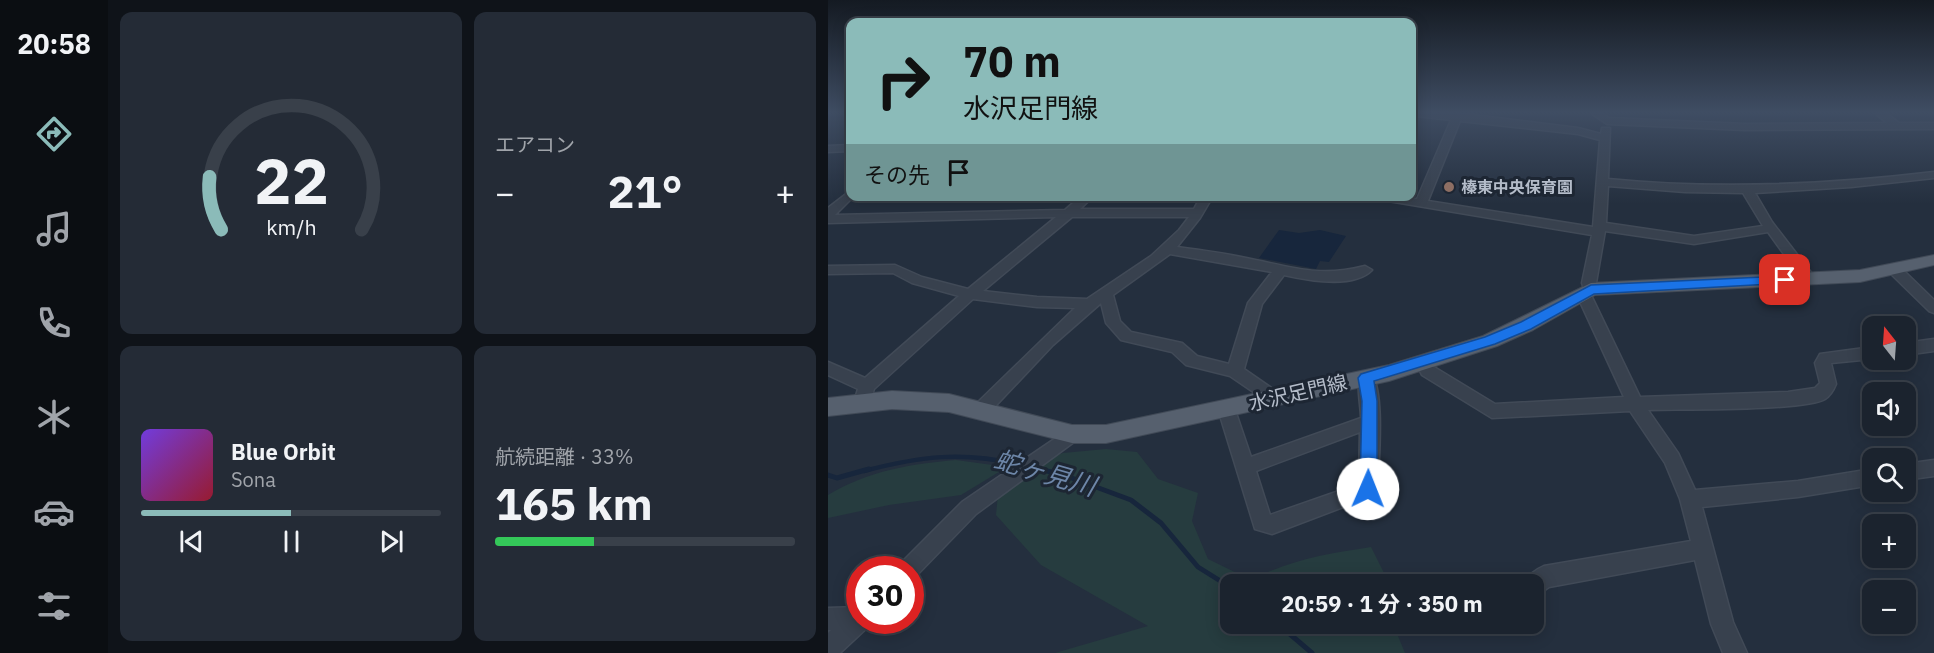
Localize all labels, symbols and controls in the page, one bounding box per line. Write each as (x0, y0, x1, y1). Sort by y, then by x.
text: 20:58 (17, 26, 91, 61)
text: 70 m (963, 34, 1061, 89)
icon: right (864, 42, 942, 120)
text: 水沢足門線 (963, 90, 1098, 125)
icon: directions (33, 113, 75, 155)
text: エアコン (495, 131, 575, 158)
text: 22 (254, 140, 328, 221)
icon: arrive (942, 156, 975, 189)
text: その先 (864, 160, 930, 189)
text: 21° (607, 162, 683, 220)
text: − (495, 171, 515, 214)
text: + (775, 171, 795, 214)
place label: 榛東中央保育園 (1461, 177, 1573, 197)
marker: 榛東中央保育園 (1442, 180, 1456, 194)
icon: music (33, 208, 75, 250)
text: km/h (266, 213, 316, 241)
pin (1759, 254, 1810, 305)
icon: arrive (1768, 263, 1801, 296)
icon: phone (33, 302, 75, 344)
north arrow (1862, 316, 1916, 370)
map controls (1862, 316, 1916, 634)
street label: 水沢足門線 (1246, 368, 1350, 417)
button: sound (1862, 382, 1916, 436)
icon: climate (33, 396, 75, 438)
text: Blue Orbit (231, 437, 336, 466)
water label: 蛇ヶ見川 (991, 441, 1103, 504)
text: 航続距離 · 33% (495, 443, 634, 470)
button: search (1862, 448, 1916, 502)
position arrow (1336, 457, 1400, 521)
text: Sona (231, 466, 276, 493)
text: 165 km (495, 474, 653, 532)
icon: car (33, 491, 75, 533)
button: + (1862, 514, 1916, 568)
icon: previous (175, 525, 208, 558)
icon: pause (275, 525, 308, 558)
icon: next (375, 525, 408, 558)
speed limit sign: 30 (846, 556, 924, 634)
button: − (1862, 580, 1916, 634)
icon: filters (33, 585, 75, 627)
text: 20:59 · 1 分 · 350 m (1281, 589, 1483, 618)

